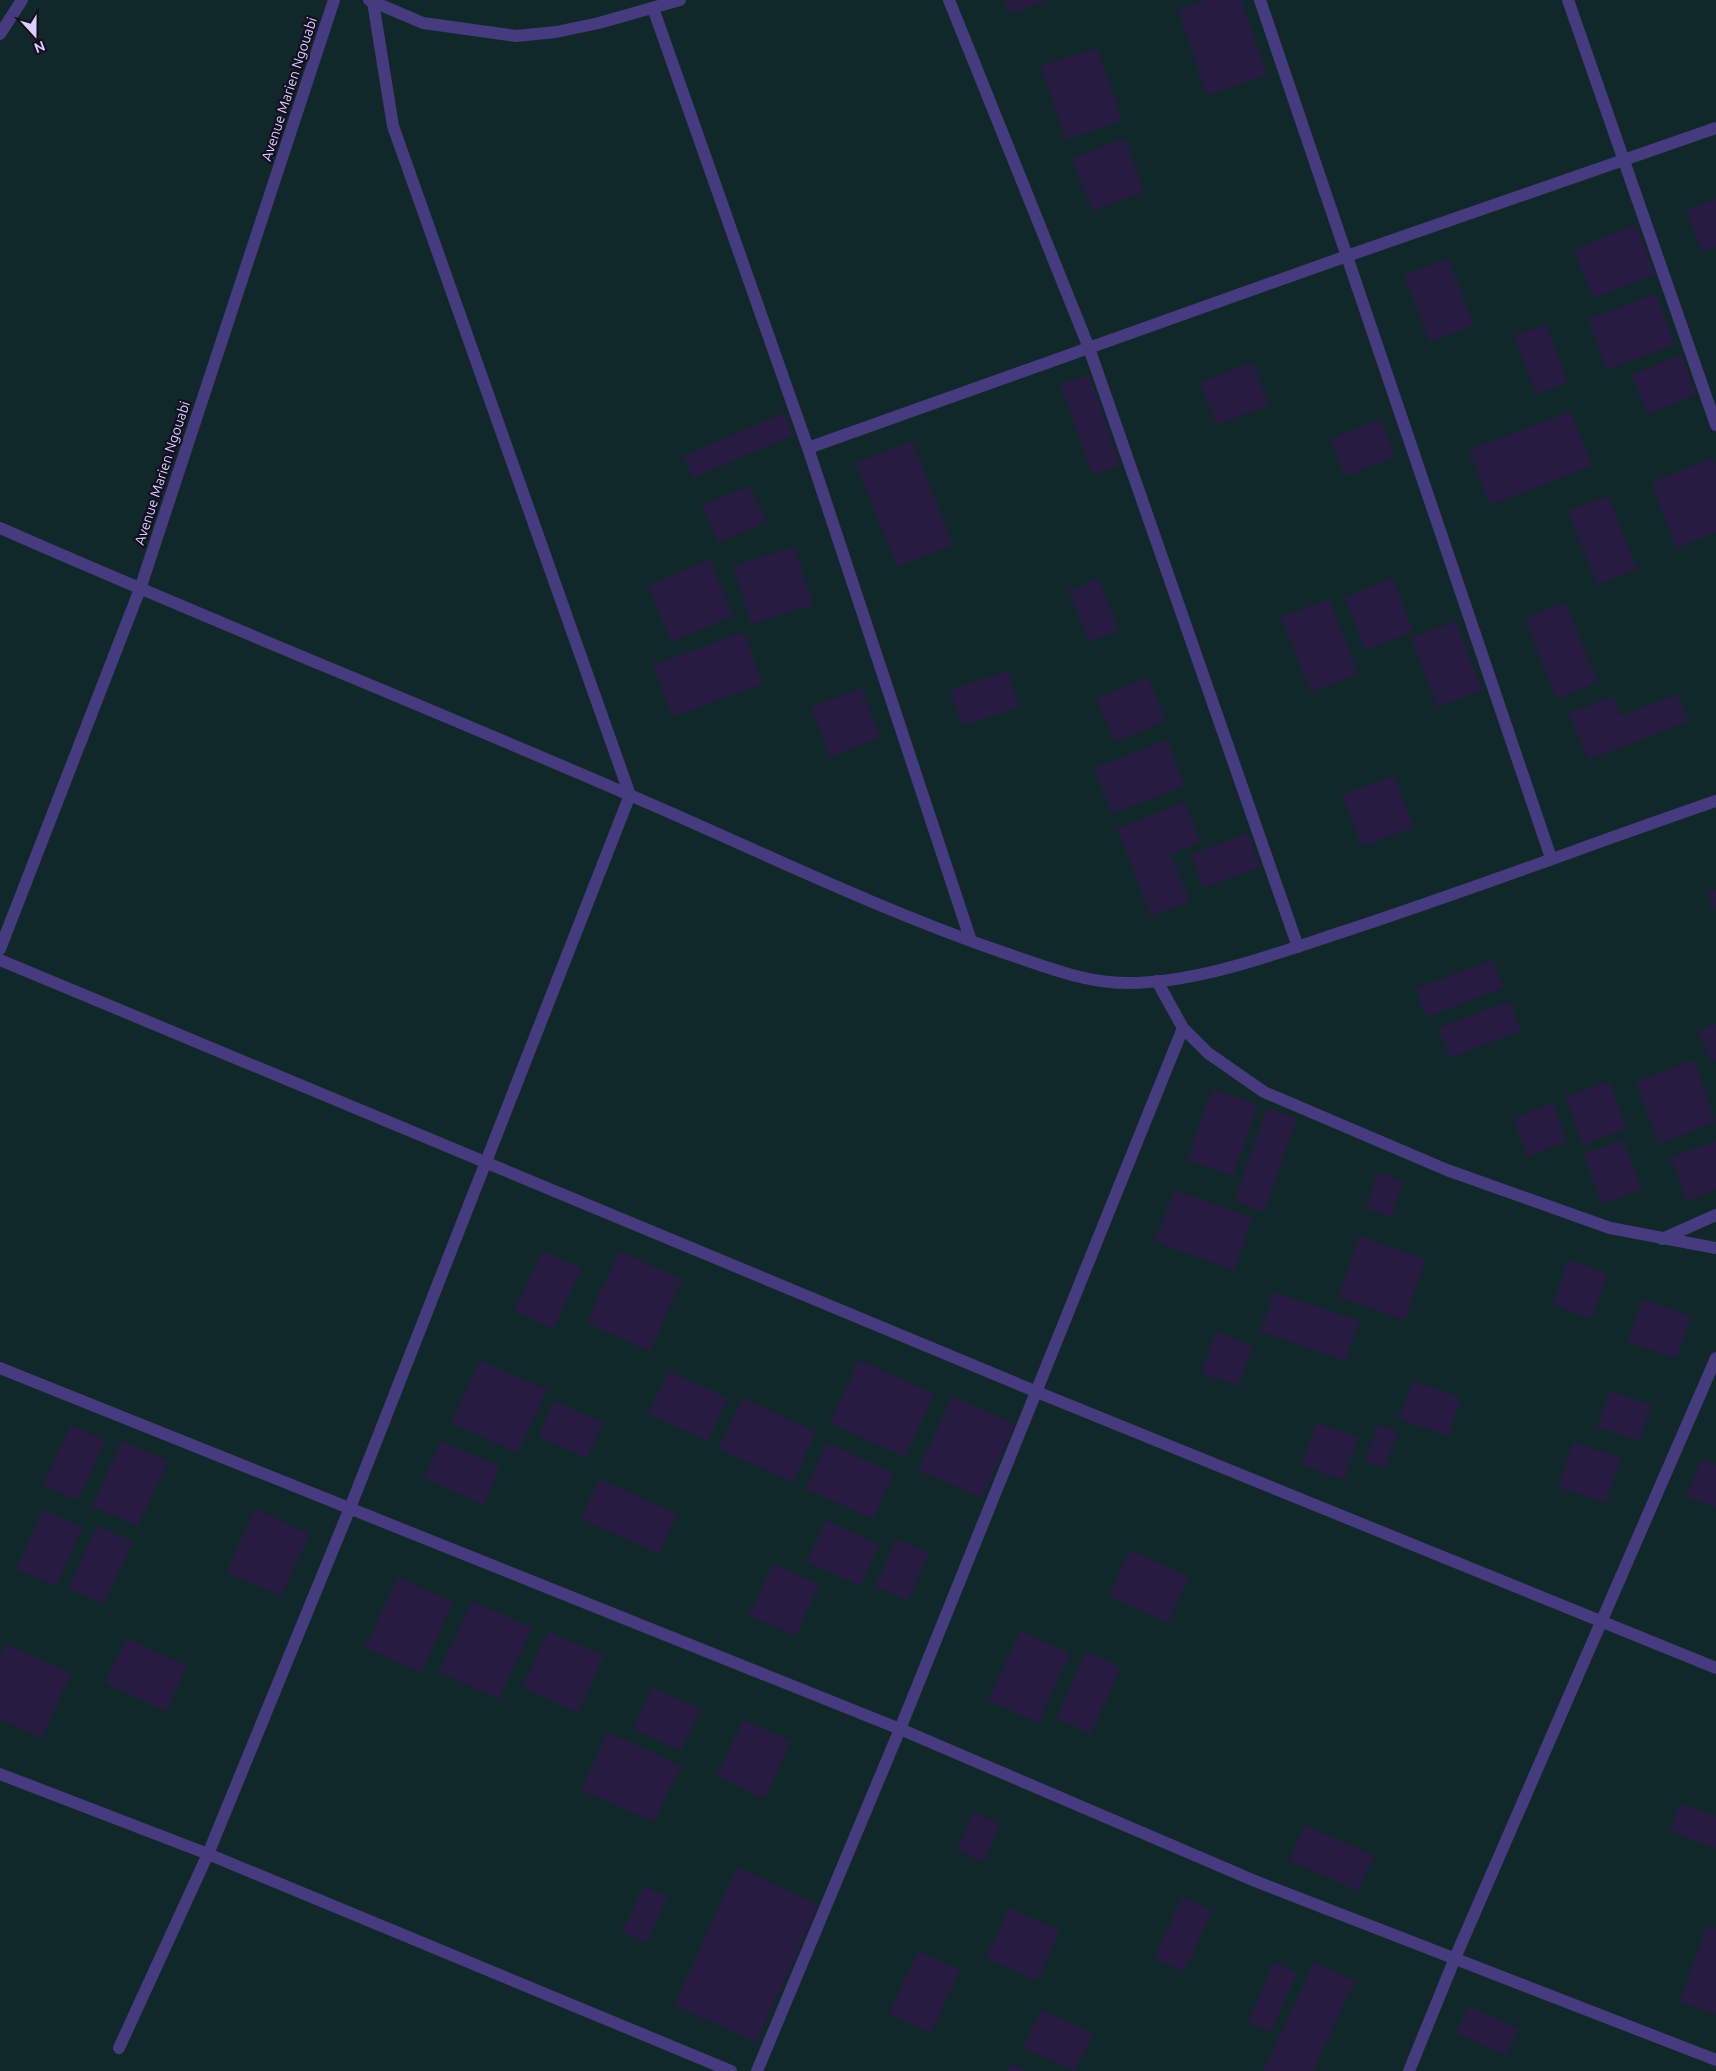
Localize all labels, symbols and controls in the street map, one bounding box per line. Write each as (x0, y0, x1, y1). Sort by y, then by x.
north arrow (10, 10, 60, 60)
street label: Avenue Marien Ngouabi (258, 15, 320, 163)
text: N (32, 38, 47, 56)
street label: Avenue Marien Ngouabi (131, 399, 193, 547)

